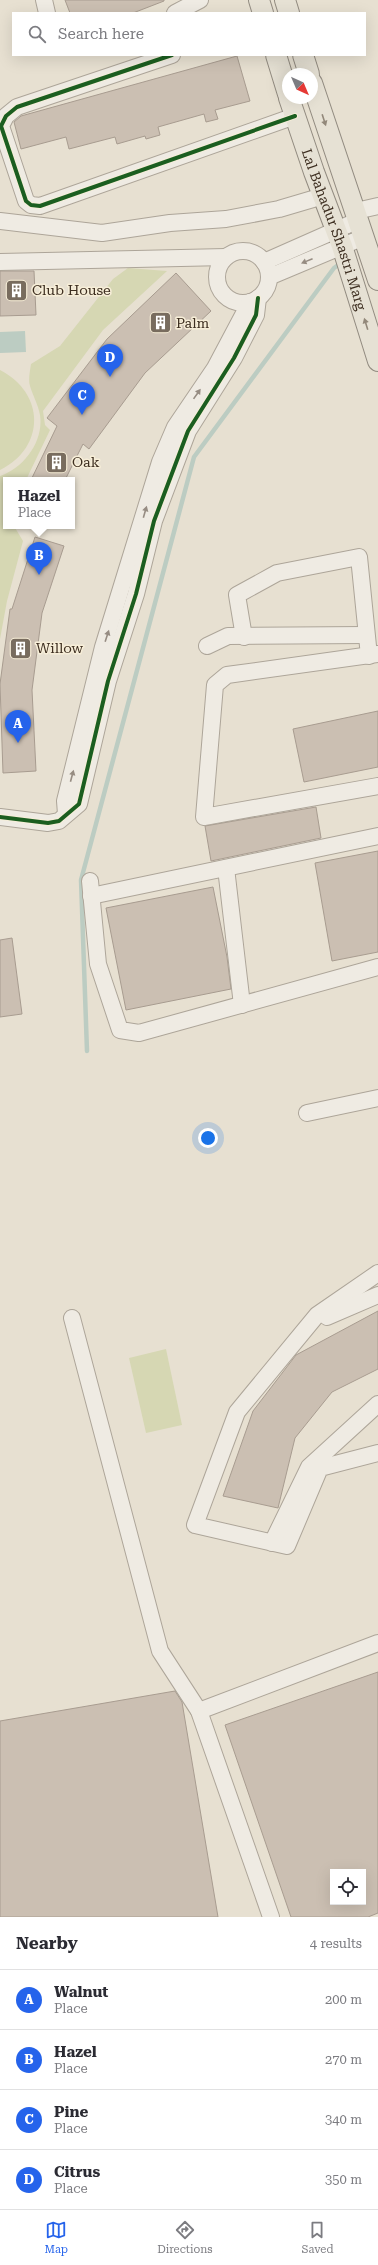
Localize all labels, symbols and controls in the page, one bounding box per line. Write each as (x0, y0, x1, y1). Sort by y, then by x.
search box (12, 12, 366, 56)
icon: search (26, 23, 48, 45)
text: Search here (58, 25, 144, 43)
north arrow (282, 68, 318, 104)
one-way arrow (321, 115, 327, 127)
street label: Lal Bahadur Shastri Marg (299, 147, 370, 312)
one-way arrow (300, 259, 312, 265)
building icon: Club House (4, 277, 30, 303)
place label: Club House (32, 282, 111, 298)
building icon: Palm (147, 310, 173, 336)
place label: Palm (176, 315, 210, 331)
one-way arrow (363, 318, 369, 330)
pin: D (97, 344, 123, 377)
pin: C (69, 382, 95, 415)
one-way arrow (193, 389, 201, 399)
building icon: Oak (44, 449, 70, 475)
place label: Oak (72, 454, 100, 470)
popup (3, 477, 75, 529)
text: Hazel (18, 487, 60, 505)
text: Place (18, 505, 51, 520)
one-way arrow (142, 505, 148, 518)
pin: B (26, 542, 52, 575)
one-way arrow (104, 630, 110, 642)
building icon: Willow (8, 635, 34, 661)
place label: Willow (36, 640, 84, 656)
pin: A (5, 710, 31, 743)
one-way arrow (69, 770, 75, 782)
your location (198, 1128, 218, 1148)
map controls (330, 1869, 366, 1905)
button: locate (330, 1869, 366, 1905)
text: Nearby (16, 1933, 78, 1953)
text: 4 results (310, 1936, 362, 1951)
text: Walnut (54, 1983, 108, 2001)
text: A (24, 1992, 34, 2007)
text: 200 m (325, 1992, 362, 2007)
text: Place (54, 2001, 88, 2016)
text: Hazel (54, 2043, 97, 2061)
text: B (24, 2052, 34, 2067)
text: 270 m (325, 2052, 362, 2067)
text: Place (54, 2061, 88, 2076)
text: Pine (54, 2103, 88, 2121)
text: C (24, 2112, 34, 2127)
text: 340 m (325, 2112, 362, 2127)
text: Place (54, 2121, 88, 2136)
text: Citrus (54, 2163, 100, 2181)
text: D (24, 2172, 34, 2187)
text: 350 m (325, 2172, 362, 2187)
text: Place (54, 2181, 88, 2196)
tab: Map (45, 2219, 68, 2256)
tab: Directions (157, 2219, 212, 2256)
tab: Saved (302, 2219, 333, 2256)

